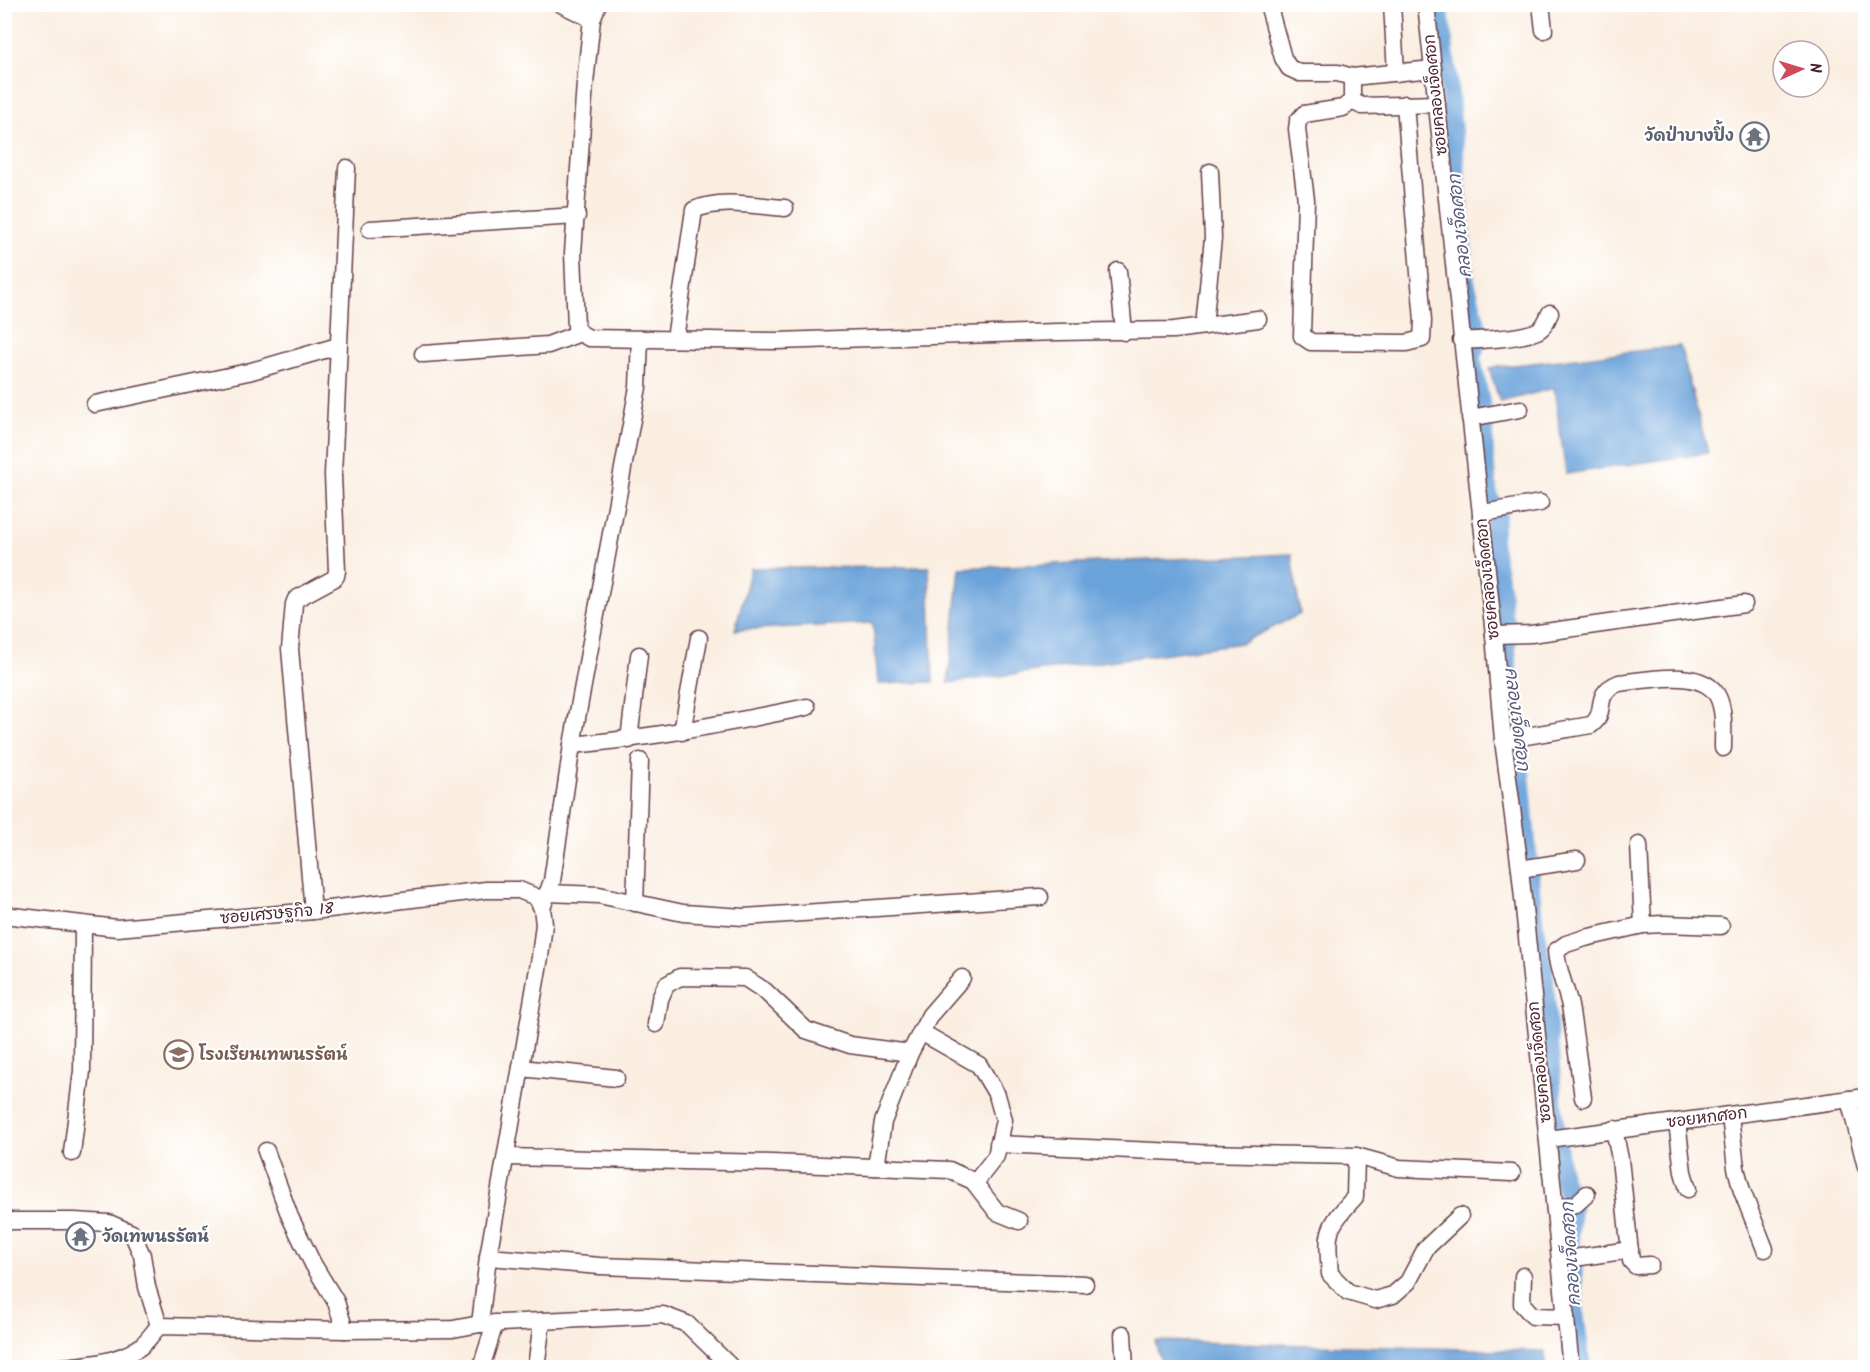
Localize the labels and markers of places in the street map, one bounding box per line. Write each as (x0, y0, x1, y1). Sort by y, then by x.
place label: วัดป่าบางปิ้ง (1645, 119, 1734, 149)
temple icon: วัดป่าบางปิ้ง (1739, 120, 1771, 152)
school or university icon: โรงเรียนเทพนรรัตน์ (162, 1039, 194, 1071)
place label: โรงเรียนเทพนรรัตน์ (198, 1043, 348, 1068)
temple icon: วัดเทพนรรัตน์ (65, 1221, 97, 1253)
place label: วัดเทพนรรัตน์ (102, 1225, 209, 1250)

